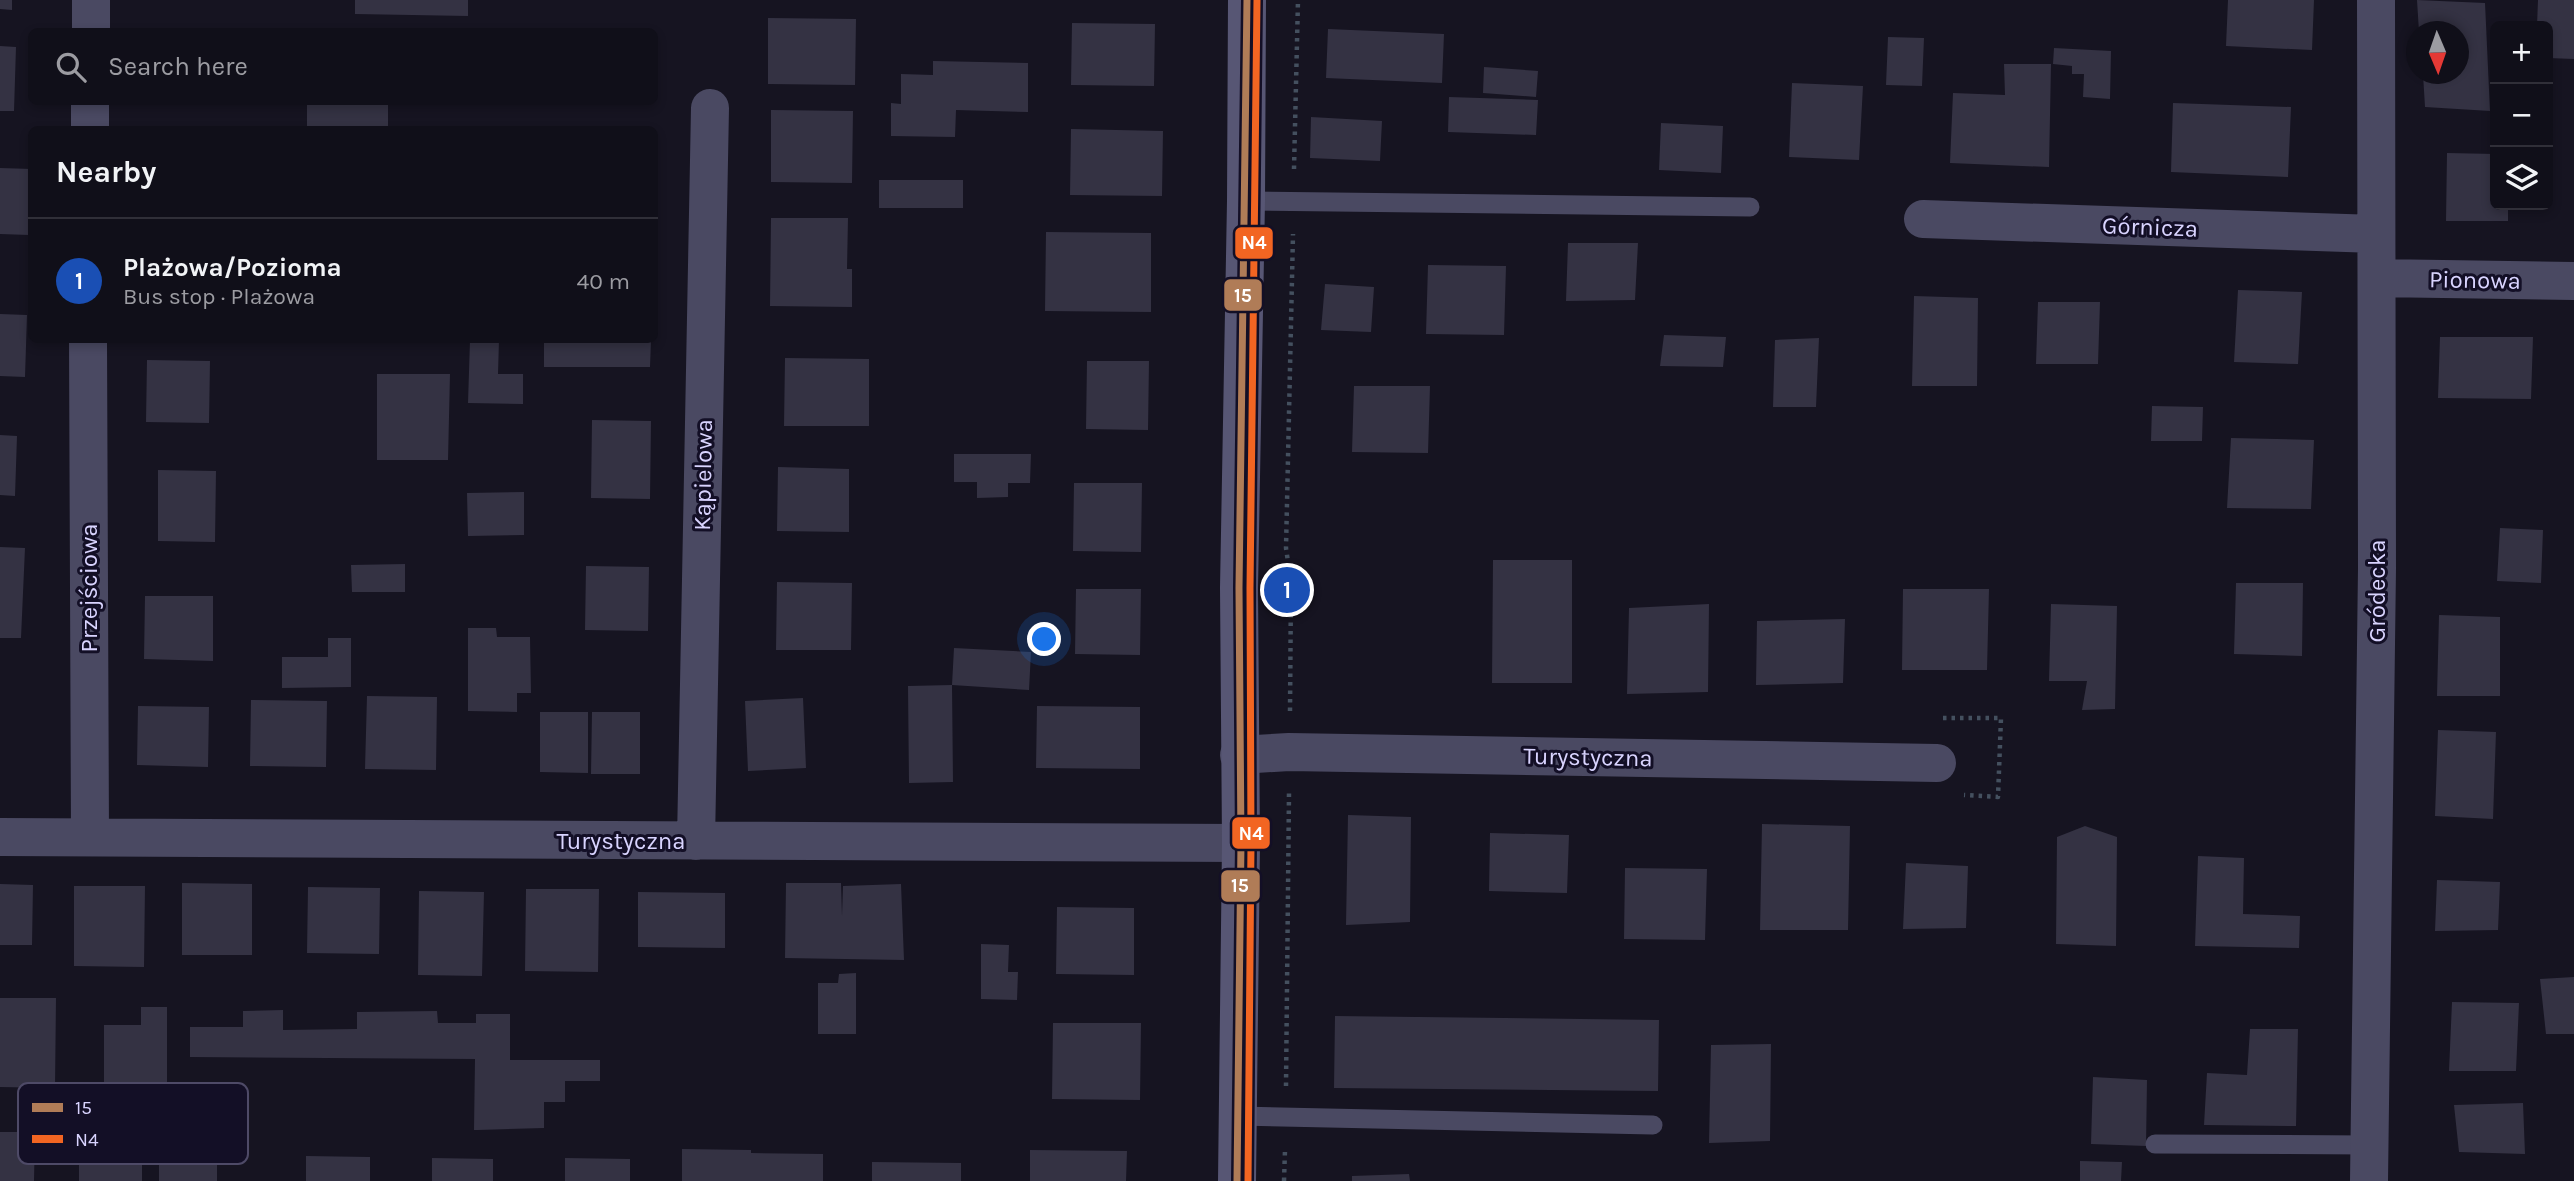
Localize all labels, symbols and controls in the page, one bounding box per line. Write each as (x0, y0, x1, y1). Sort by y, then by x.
north arrow (2406, 21, 2469, 84)
map controls (2490, 21, 2553, 210)
button: + (2490, 21, 2553, 84)
search box (28, 28, 658, 105)
icon: search (52, 48, 90, 86)
text: Search here (108, 51, 248, 82)
button: − (2490, 84, 2553, 147)
button: layers (2490, 147, 2553, 210)
text: Nearby (56, 154, 156, 190)
street label: Górnicza (2102, 211, 2198, 243)
line badge: N4 (1234, 226, 1274, 260)
text: N4 (1242, 232, 1267, 254)
text: Plażowa/Pozioma (123, 252, 342, 283)
street label: Pionowa (2429, 265, 2521, 295)
text: 1 (75, 268, 83, 295)
text: 40 m (577, 268, 630, 295)
line badge: 15 (1223, 278, 1263, 312)
text: Bus stop · Plażowa (123, 283, 315, 310)
text: 15 (1234, 285, 1252, 307)
street label: Kąpielowa (688, 419, 718, 531)
street label: Przejściowa (75, 523, 103, 653)
street label: Gródecka (2363, 540, 2391, 642)
pin: 1 (1264, 564, 1310, 616)
your location (1027, 622, 1061, 656)
street label: Turystyczna (1523, 742, 1653, 772)
line badge: N4 (1231, 816, 1271, 850)
text: N4 (1239, 823, 1264, 845)
street label: Turystyczna (556, 827, 686, 855)
line badge: 15 (1220, 869, 1261, 903)
text: 15 (1231, 875, 1249, 897)
legend (18, 1083, 248, 1164)
text: 15 (75, 1097, 92, 1119)
text: N4 (75, 1129, 99, 1151)

